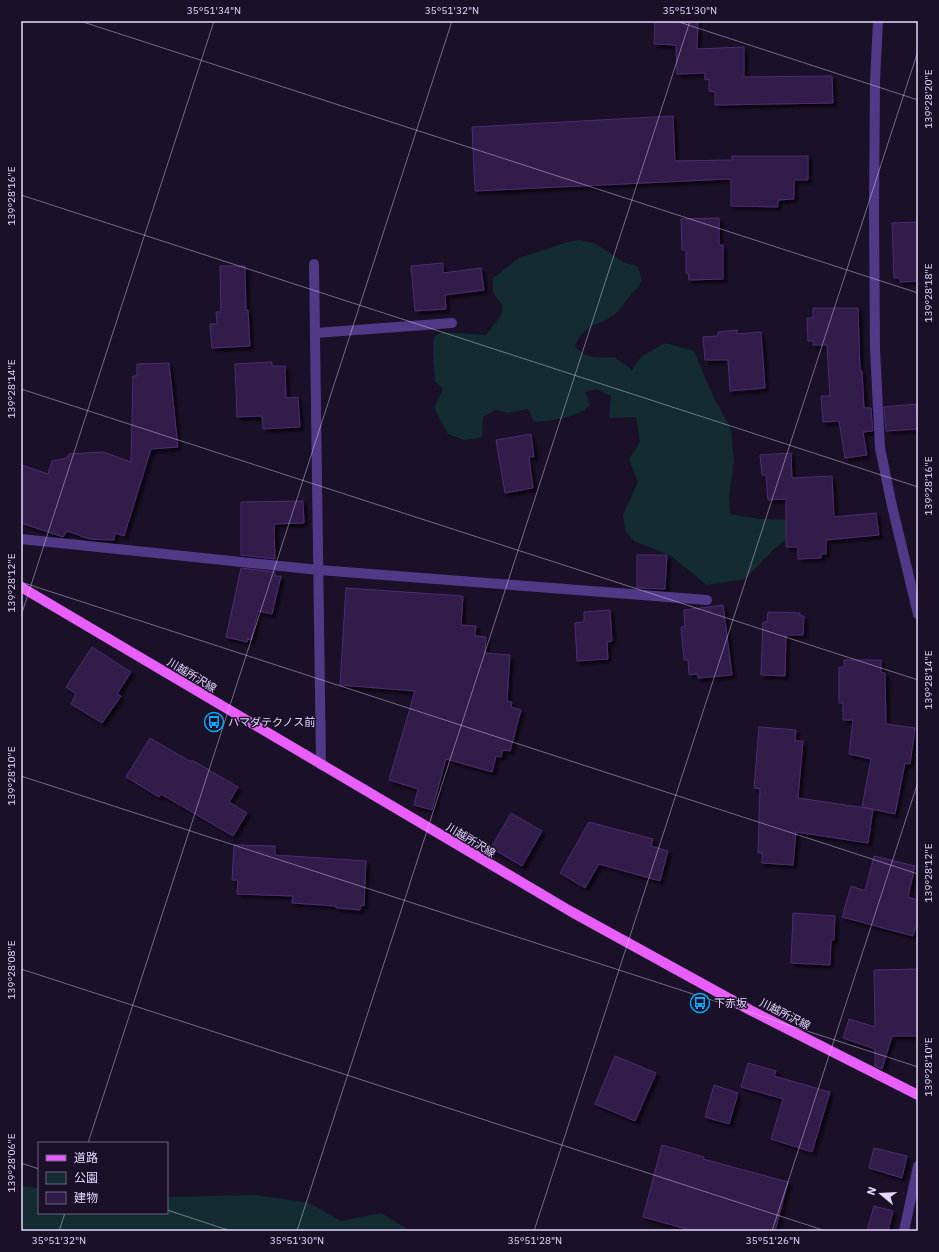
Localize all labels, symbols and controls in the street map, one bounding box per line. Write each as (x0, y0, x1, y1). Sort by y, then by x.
text: 35°51'34"N (187, 4, 241, 17)
text: 35°51'32"N (425, 4, 479, 17)
text: 35°51'30"N (663, 4, 717, 17)
text: 139°28'20"E (922, 69, 935, 129)
text: 139°28'16"E (5, 166, 18, 226)
text: 139°28'18"E (922, 263, 935, 323)
text: 139°28'14"E (5, 359, 18, 419)
text: 139°28'16"E (922, 456, 935, 516)
text: 139°28'12"E (5, 553, 18, 613)
text: 139°28'14"E (922, 650, 935, 710)
street label: 川越所沢線 (165, 655, 219, 695)
bus stop icon: ハマダテクノス前 (203, 711, 225, 733)
place label: ハマダテクノス前 (228, 715, 315, 729)
text: 139°28'10"E (5, 746, 18, 806)
street label: 川越所沢線 (444, 820, 498, 860)
text: 139°28'12"E (922, 843, 935, 903)
text: 139°28'08"E (5, 940, 18, 1000)
bus stop icon: 下赤坂 (689, 992, 711, 1014)
street label: 川越所沢線 (757, 995, 813, 1033)
place label: 下赤坂 (714, 996, 747, 1010)
text: 139°28'10"E (922, 1037, 935, 1097)
text: 139°28'06"E (5, 1133, 18, 1193)
legend (38, 1142, 168, 1214)
text: 道路 (74, 1150, 98, 1165)
text: 公園 (74, 1170, 98, 1185)
north arrow (861, 1174, 901, 1214)
text: N (864, 1185, 879, 1197)
text: 建物 (74, 1190, 98, 1205)
text: 35°51'32"N (32, 1234, 86, 1247)
text: 35°51'30"N (270, 1234, 324, 1247)
text: 35°51'28"N (508, 1234, 562, 1247)
text: 35°51'26"N (746, 1234, 800, 1247)

